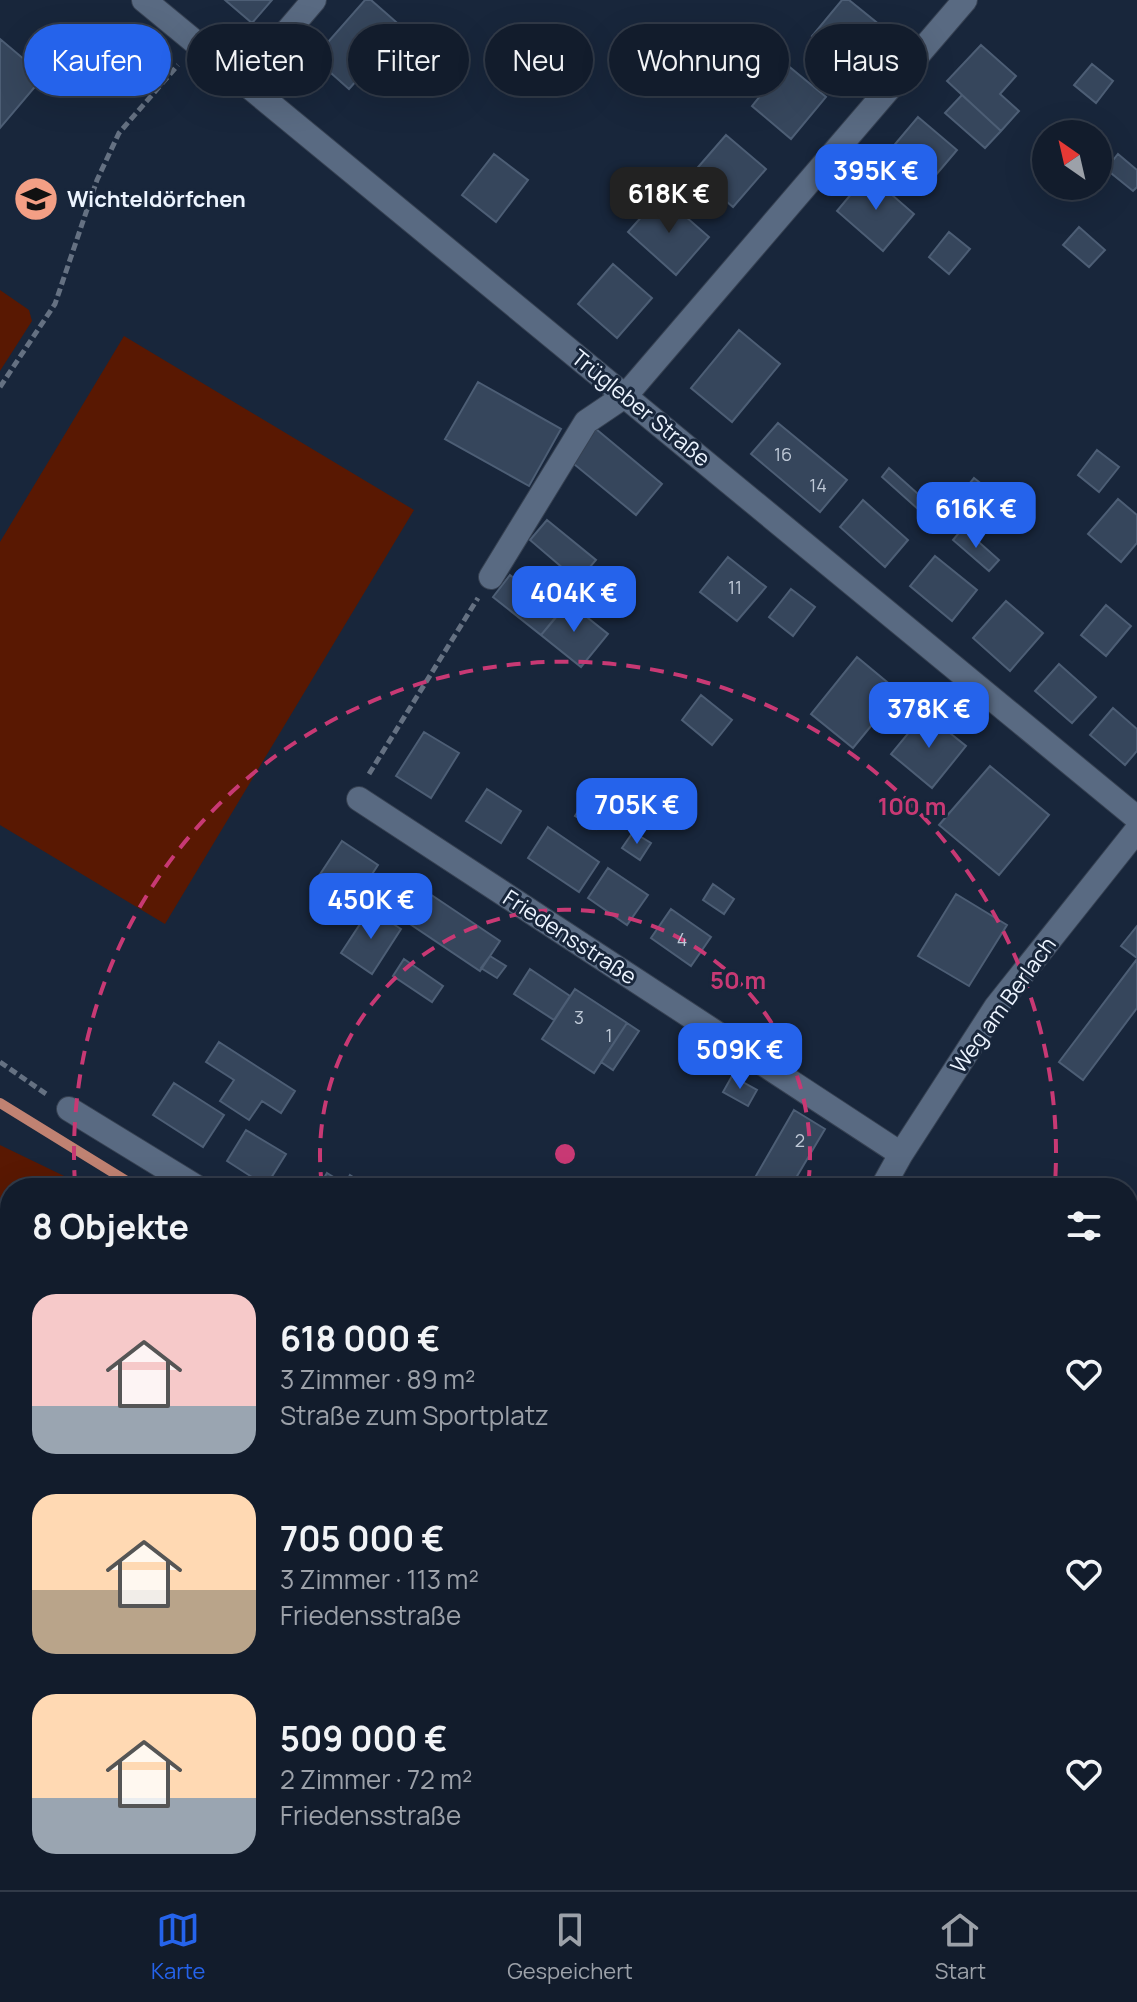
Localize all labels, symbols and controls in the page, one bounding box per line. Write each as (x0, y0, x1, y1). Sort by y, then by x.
chip: Kaufen (24, 24, 171, 96)
chip: Mieten (187, 24, 332, 96)
chip: Filter (348, 24, 469, 96)
chip: Neu (485, 24, 593, 96)
chip: Wohnung (609, 24, 789, 96)
chip: Haus (805, 24, 927, 96)
north arrow (1032, 120, 1112, 200)
map controls (1032, 120, 1112, 200)
pin: 395K € (811, 144, 941, 212)
text: 395K € (833, 152, 919, 188)
pin: 618K € (604, 167, 734, 235)
school or university icon: Wichteldörfchen (12, 175, 60, 223)
text: 618K € (628, 175, 710, 211)
place label: Wichteldörfchen (67, 184, 246, 214)
street label: Trügleber Straße (565, 343, 717, 473)
house number: 16 (774, 442, 792, 466)
house number: 14 (809, 473, 827, 497)
pin: 616K € (911, 482, 1041, 550)
text: 616K € (935, 490, 1017, 526)
pin: 404K € (509, 566, 639, 634)
text: 404K € (530, 574, 618, 610)
house number: 11 (728, 575, 742, 599)
pin: 378K € (864, 682, 994, 750)
text: 378K € (887, 690, 971, 726)
pin: 705K € (572, 778, 702, 846)
text: 705K € (594, 786, 680, 822)
text: 100 m (878, 789, 946, 822)
pin: 450K € (306, 873, 436, 941)
text: 450K € (327, 881, 415, 917)
street label: Friedensstraße (498, 883, 643, 991)
house number: 4 (677, 927, 687, 951)
street label: Weg am Berlach (943, 931, 1063, 1079)
text: 50 m (710, 963, 766, 996)
house number: 3 (574, 1005, 584, 1029)
house number: 1 (605, 1023, 613, 1047)
pin: 509K € (675, 1023, 805, 1091)
text: 509K € (696, 1031, 784, 1067)
house number: 2 (795, 1128, 805, 1152)
centre of rings (551, 1140, 579, 1168)
text: 8 Objekte (32, 1203, 189, 1249)
icon: filters (1062, 1204, 1106, 1248)
text: 618 000 € (280, 1315, 440, 1361)
icon: home (96, 1326, 192, 1422)
icon: heart (1062, 1352, 1106, 1396)
text: 3 Zimmer · 89 m² (280, 1361, 475, 1397)
text: Straße zum Sportplatz (280, 1397, 549, 1433)
text: 705 000 € (280, 1515, 444, 1561)
icon: home (96, 1526, 192, 1622)
icon: heart (1062, 1552, 1106, 1596)
text: 3 Zimmer · 113 m² (280, 1561, 479, 1597)
text: Friedensstraße (280, 1597, 461, 1633)
text: 509 000 € (280, 1715, 447, 1761)
icon: home (96, 1726, 192, 1822)
icon: heart (1062, 1752, 1106, 1796)
text: 2 Zimmer · 72 m² (280, 1761, 472, 1797)
text: Friedensstraße (280, 1797, 461, 1833)
tab: Karte (151, 1908, 205, 1986)
tab: Gespeichert (507, 1908, 633, 1986)
tab: Start (935, 1908, 986, 1986)

